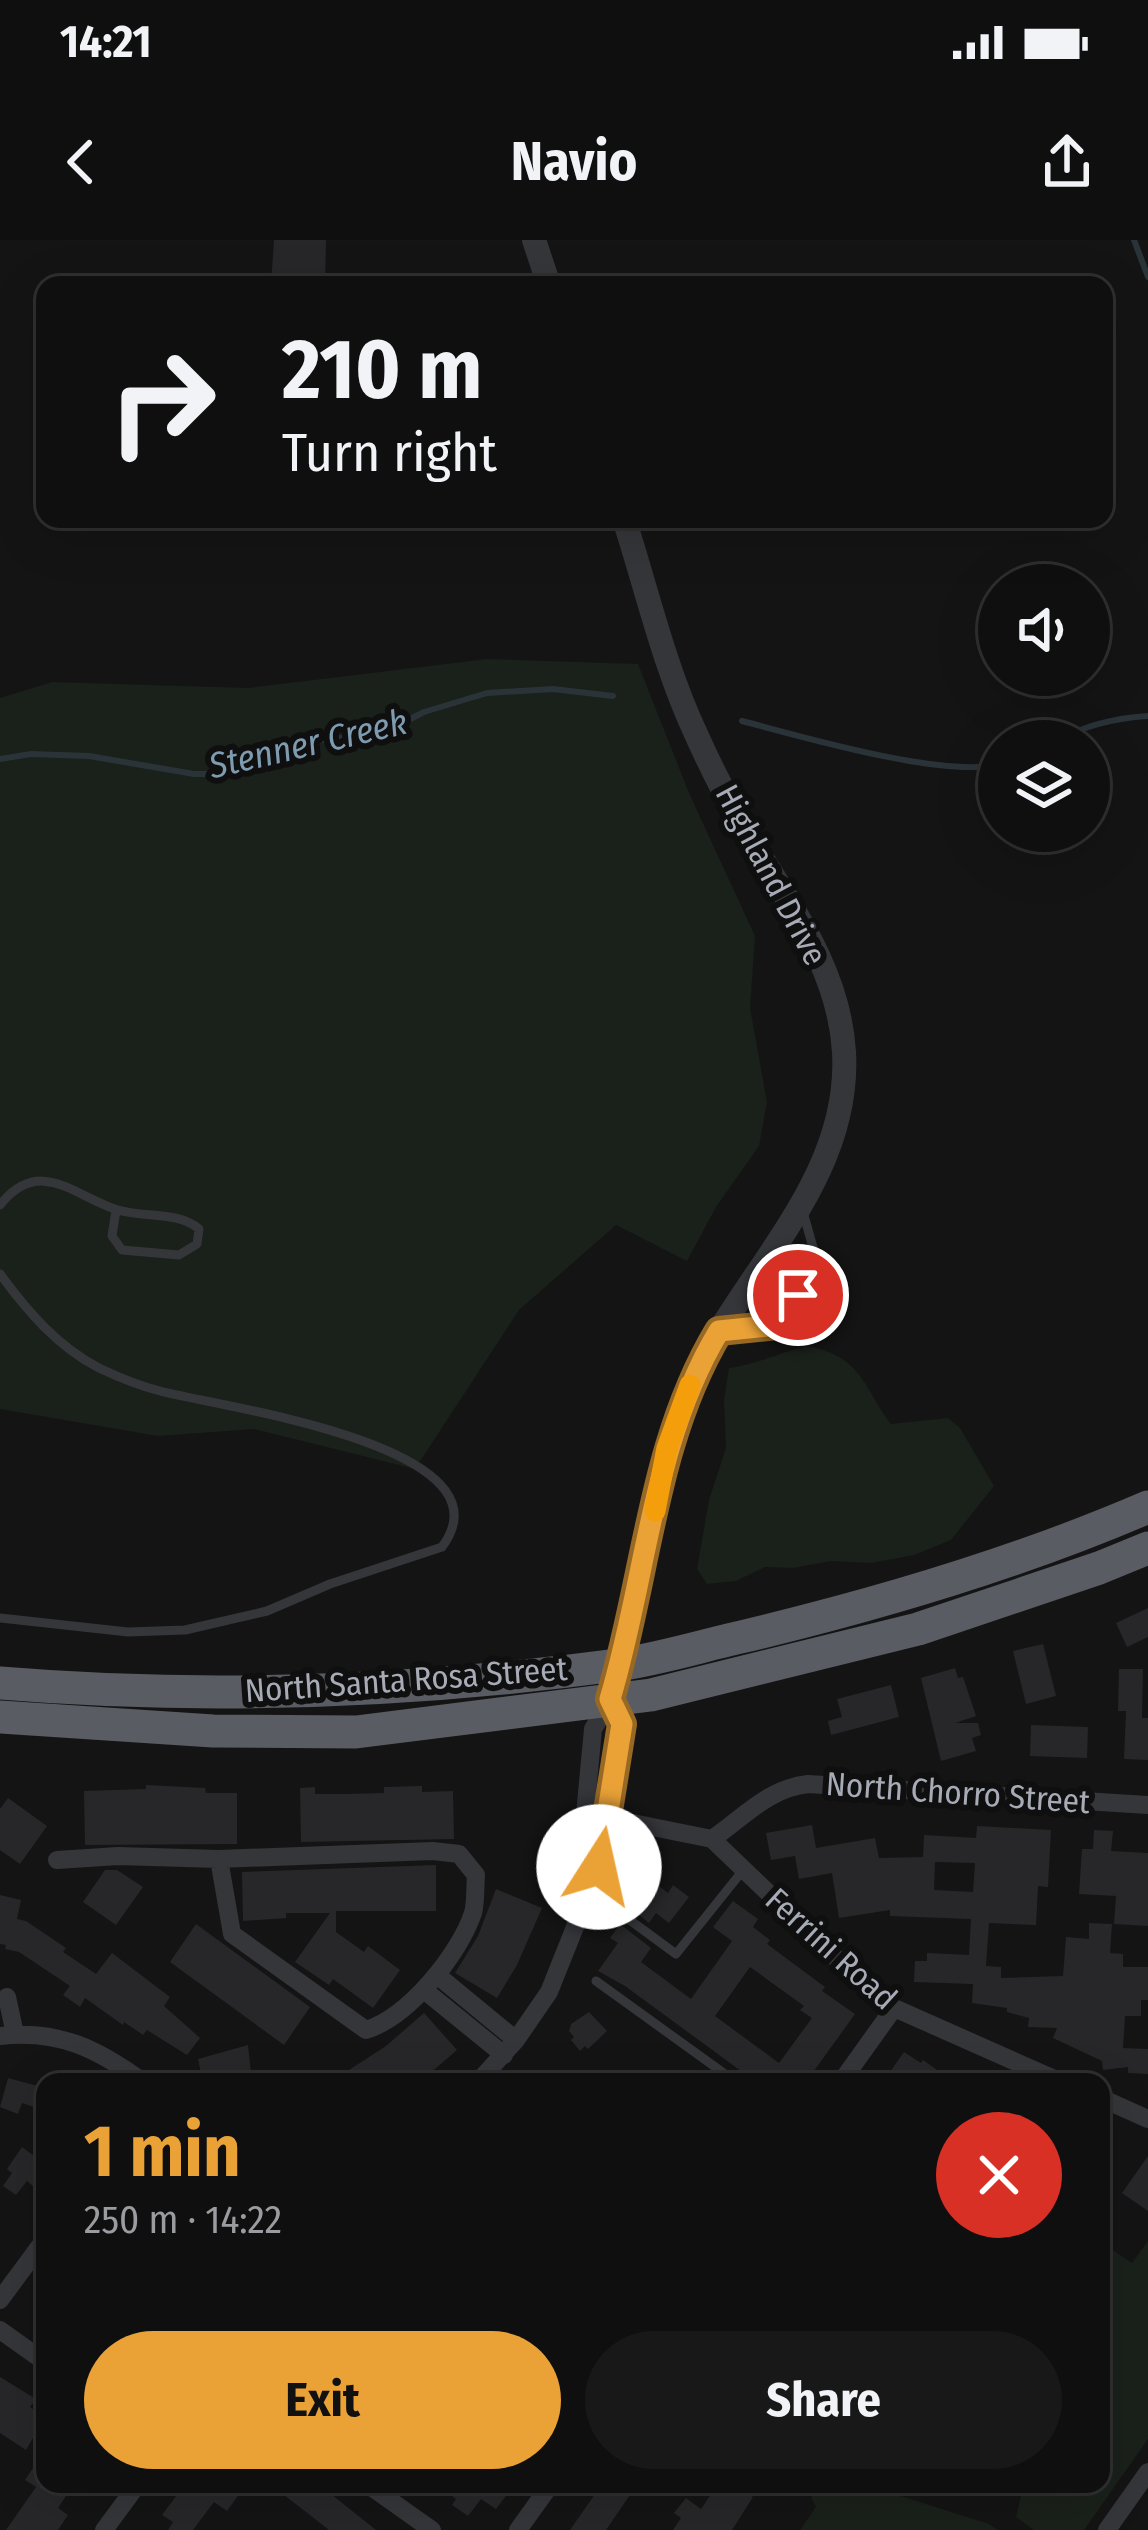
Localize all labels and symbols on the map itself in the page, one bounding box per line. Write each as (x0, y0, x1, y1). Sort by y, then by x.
water label: Stenner Creek (204, 700, 412, 788)
street label: Highland Drive (707, 778, 835, 972)
pin (747, 1244, 849, 1346)
street label: North Santa Rosa Street (243, 1649, 569, 1711)
street label: North Chorro Street (825, 1764, 1091, 1822)
position arrow (536, 1804, 662, 1930)
street label: Ferrini Road (757, 1880, 905, 2018)

